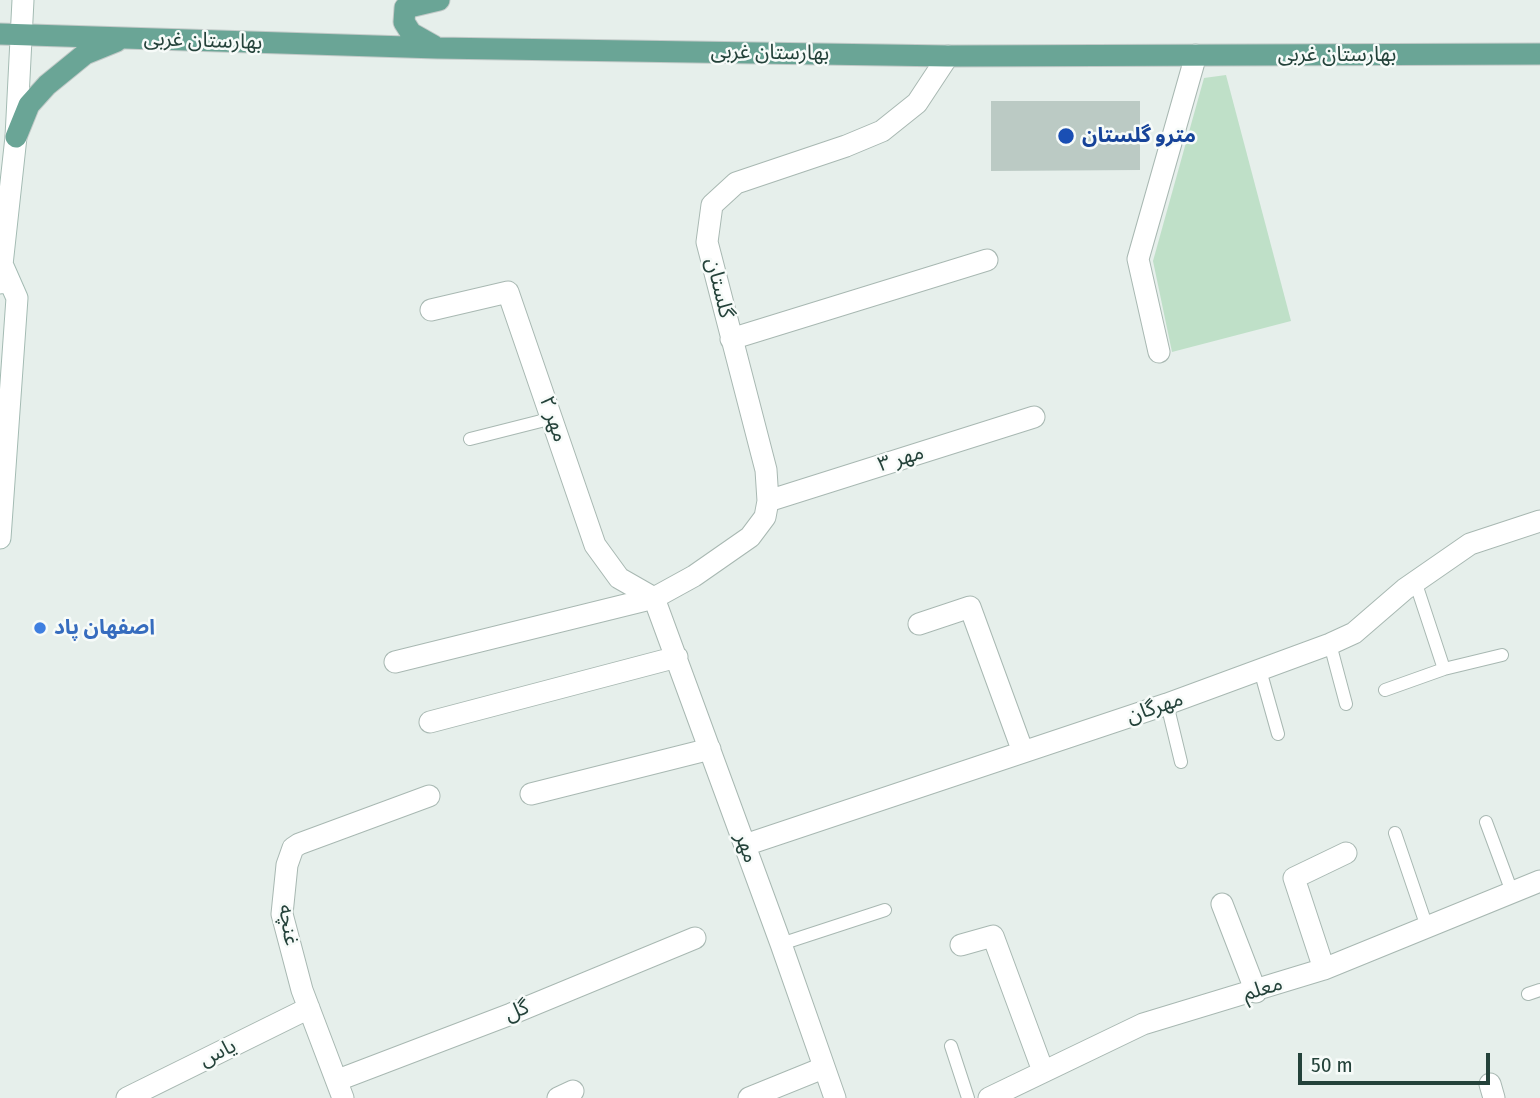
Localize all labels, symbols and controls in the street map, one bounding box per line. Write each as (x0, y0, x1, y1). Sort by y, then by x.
street label: بهارستان غربی (143, 26, 263, 56)
street label: بهارستان غربی (711, 39, 829, 67)
street label: بهارستان غربی (1278, 42, 1396, 68)
place label: مترو گلستان (1082, 123, 1196, 149)
marker: مترو گلستان (1056, 126, 1076, 146)
street label: گلستان (699, 255, 739, 321)
street label: مهر ۲ (533, 393, 573, 445)
street label: مهر ۳ (875, 440, 927, 478)
place label: اصفهان پاد (54, 615, 155, 641)
marker: اصفهان پاد (32, 620, 48, 636)
street label: مهرگان (1123, 687, 1187, 729)
street label: مهر (729, 830, 763, 866)
street label: غنچه (272, 903, 304, 947)
street label: معلم (1240, 971, 1286, 1007)
street label: گل (501, 995, 533, 1027)
street label: یاس (195, 1033, 241, 1073)
scale bar (1302, 1038, 1494, 1082)
text: 50 m (1311, 1052, 1353, 1078)

